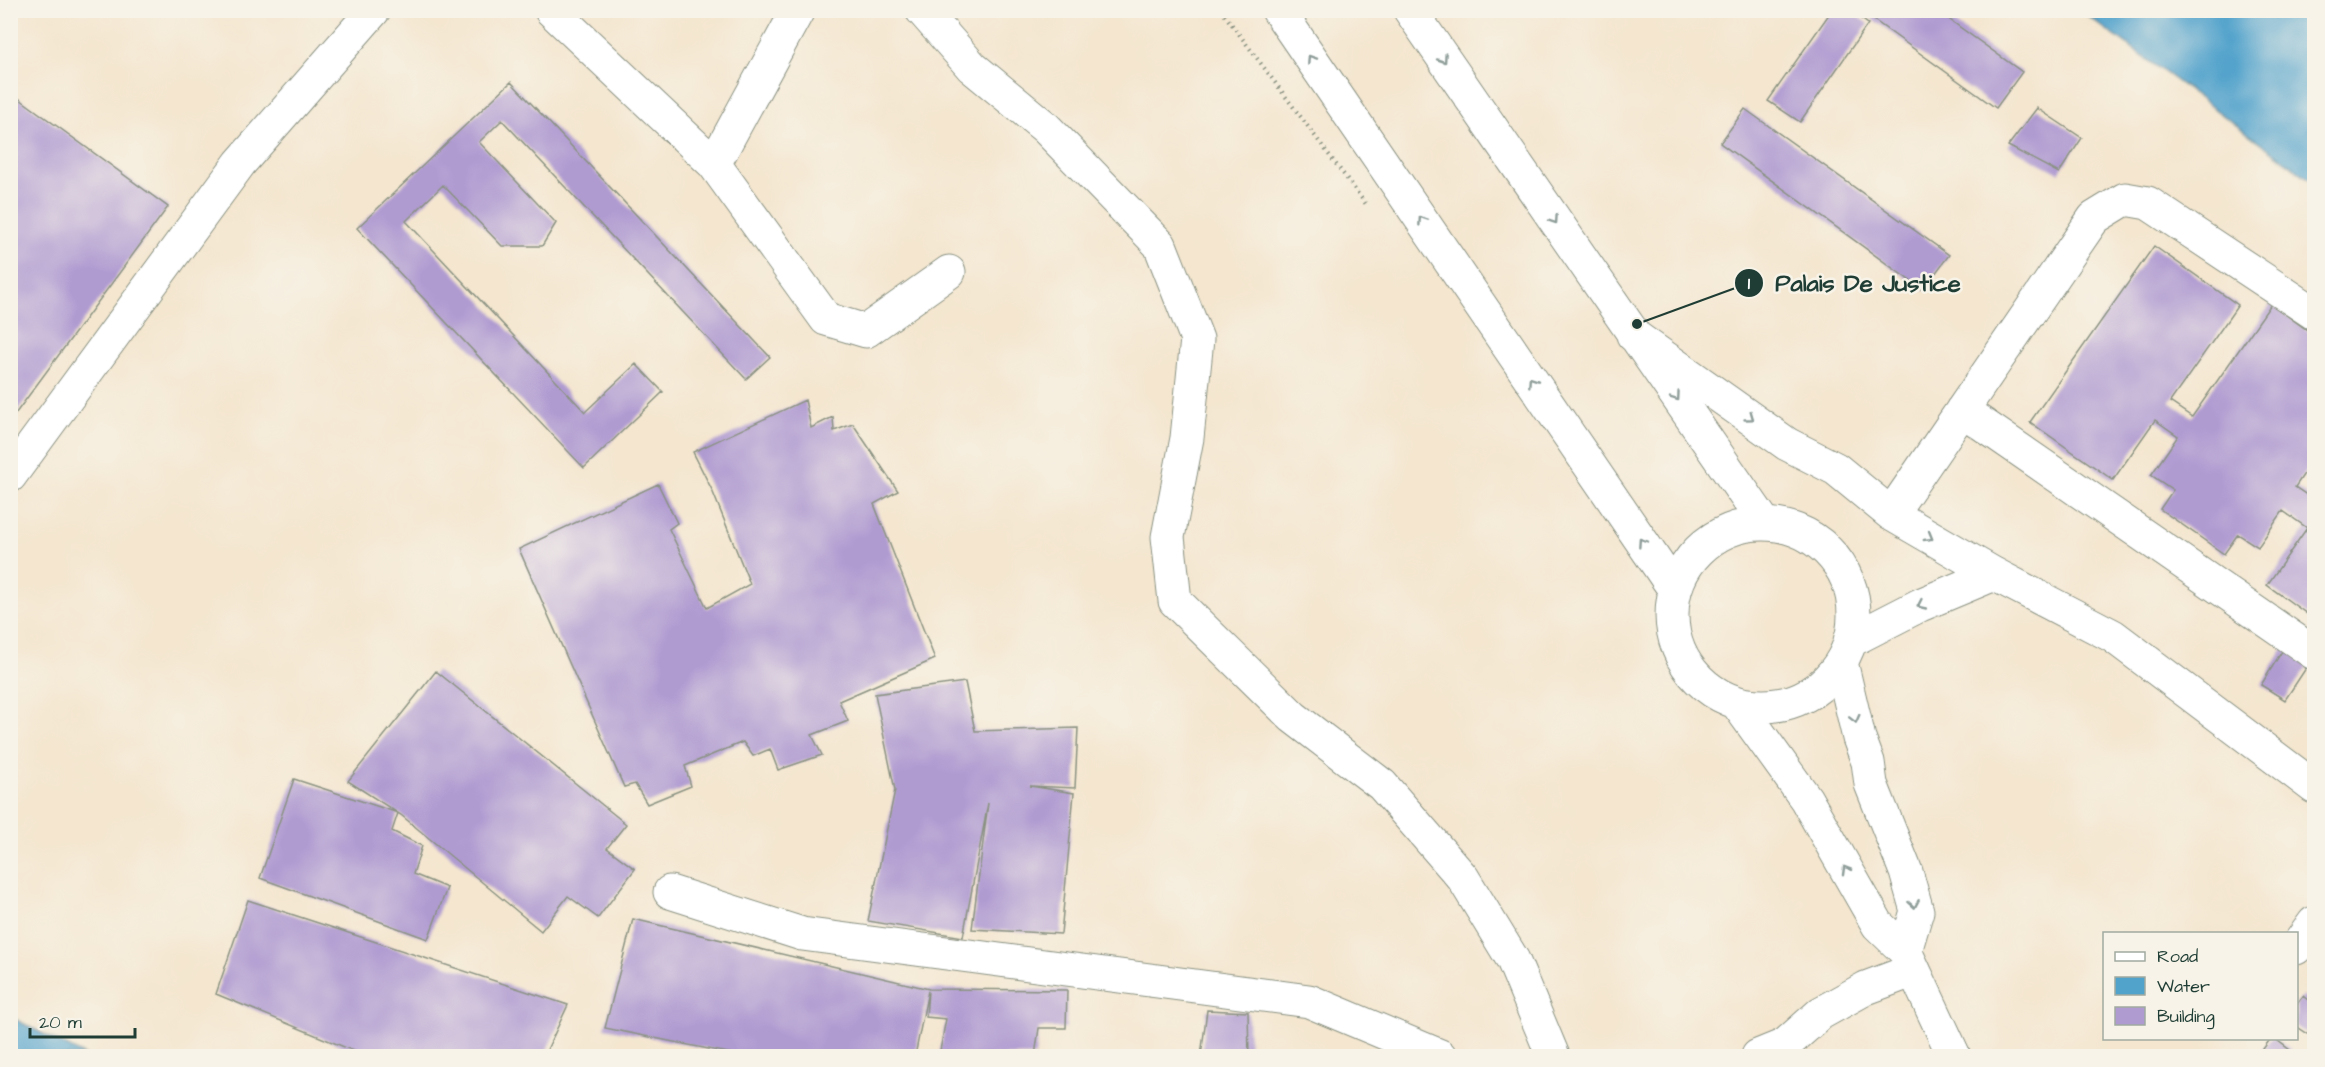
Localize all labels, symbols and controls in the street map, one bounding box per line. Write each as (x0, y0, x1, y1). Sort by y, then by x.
one-way arrow (1436, 52, 1447, 63)
one-way arrow (1307, 55, 1318, 66)
one-way arrow (1547, 213, 1558, 224)
one-way arrow (1417, 216, 1429, 226)
callout: Palais De Justice (1734, 262, 1973, 304)
text: Palais De Justice (1775, 267, 1961, 301)
text: 1 (1748, 271, 1751, 296)
one-way arrow (1528, 376, 1539, 387)
one-way arrow (1669, 391, 1680, 402)
one-way arrow (1743, 410, 1754, 421)
one-way arrow (1923, 529, 1933, 541)
one-way arrow (1638, 537, 1649, 548)
one-way arrow (1917, 598, 1928, 610)
one-way arrow (1847, 714, 1860, 724)
one-way arrow (1842, 866, 1854, 876)
one-way arrow (1907, 899, 1920, 909)
legend (2103, 932, 2298, 1040)
text: Road (2157, 944, 2198, 969)
text: Water (2157, 974, 2210, 999)
scale bar (30, 1001, 135, 1039)
text: Building (2157, 1004, 2215, 1030)
text: 20 m (39, 1010, 82, 1035)

